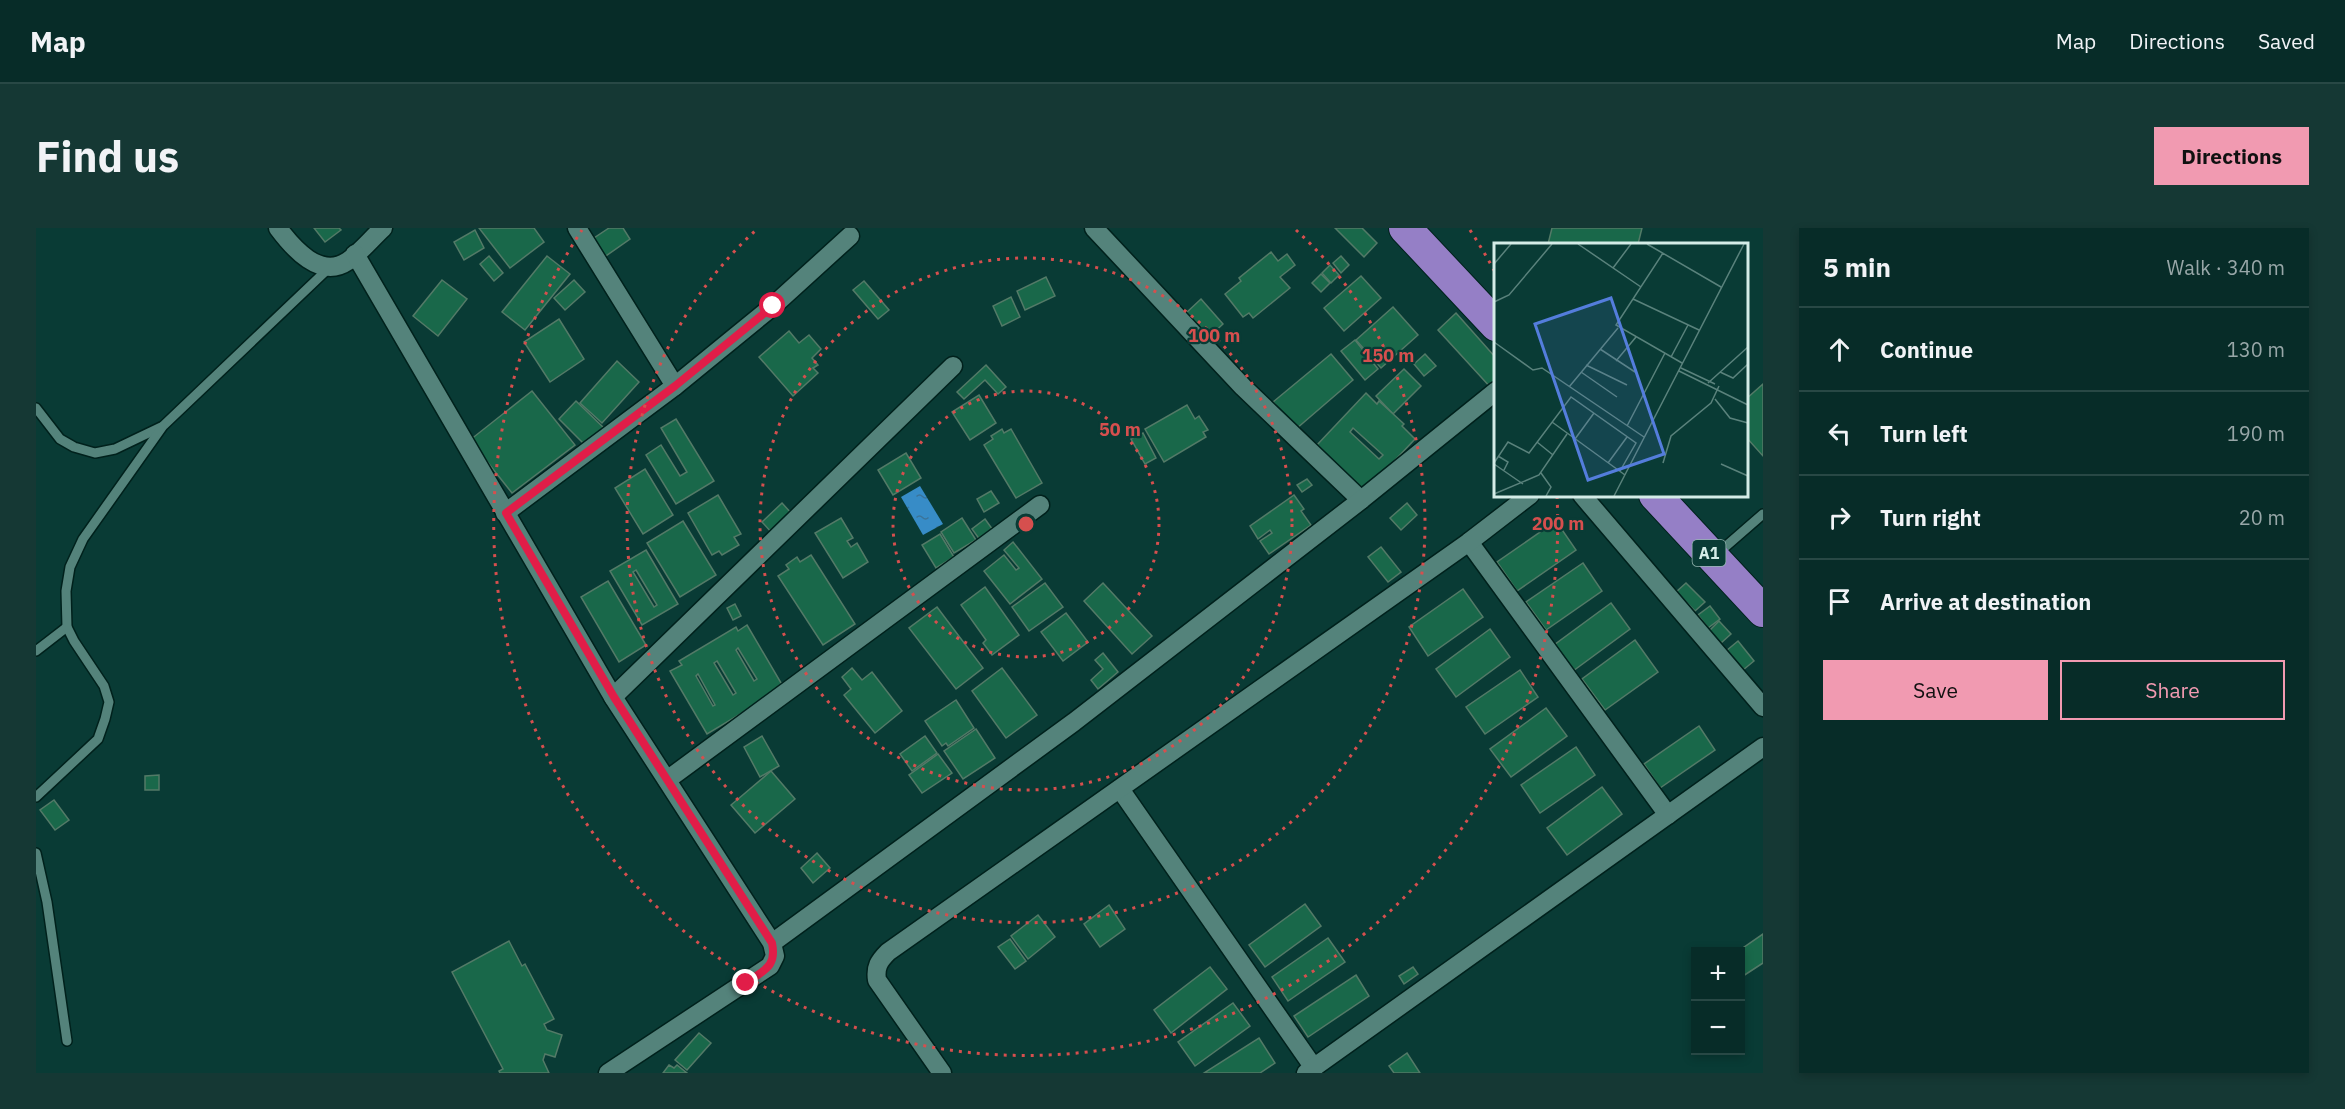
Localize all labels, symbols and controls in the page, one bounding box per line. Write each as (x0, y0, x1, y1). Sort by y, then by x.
text: Map (30, 23, 86, 60)
text: Map (2056, 27, 2096, 55)
text: Directions (2129, 27, 2225, 55)
text: Saved (2258, 27, 2315, 55)
button: Directions (2154, 127, 2309, 185)
text: Find us (36, 129, 179, 184)
inset map (1494, 243, 1748, 496)
text: 5 min (1823, 250, 1891, 284)
text: Walk · 340 m (2167, 254, 2285, 281)
route start (759, 292, 785, 318)
text: 100 m (1188, 324, 1240, 347)
icon: ahead (1823, 333, 1856, 366)
text: Continue (1880, 335, 1973, 364)
text: 130 m (2227, 336, 2285, 363)
text: 150 m (1362, 344, 1414, 367)
icon: left (1823, 417, 1856, 450)
text: 50 m (1099, 418, 1141, 441)
text: Turn left (1880, 419, 1968, 448)
text: 190 m (2227, 420, 2285, 447)
icon: right (1823, 501, 1856, 534)
text: Turn right (1880, 503, 1981, 532)
text: 20 m (2239, 504, 2285, 531)
text: 200 m (1532, 512, 1584, 535)
centre of rings (1016, 514, 1036, 534)
road number: A1 (1692, 540, 1726, 566)
icon: arrive (1823, 585, 1856, 618)
text: Arrive at destination (1880, 587, 2091, 616)
button: Save (1823, 660, 2048, 720)
button: Share (2060, 660, 2285, 720)
map controls (1691, 947, 1745, 1055)
button: + (1691, 947, 1745, 1001)
route end (732, 969, 758, 995)
button: − (1691, 1001, 1745, 1055)

